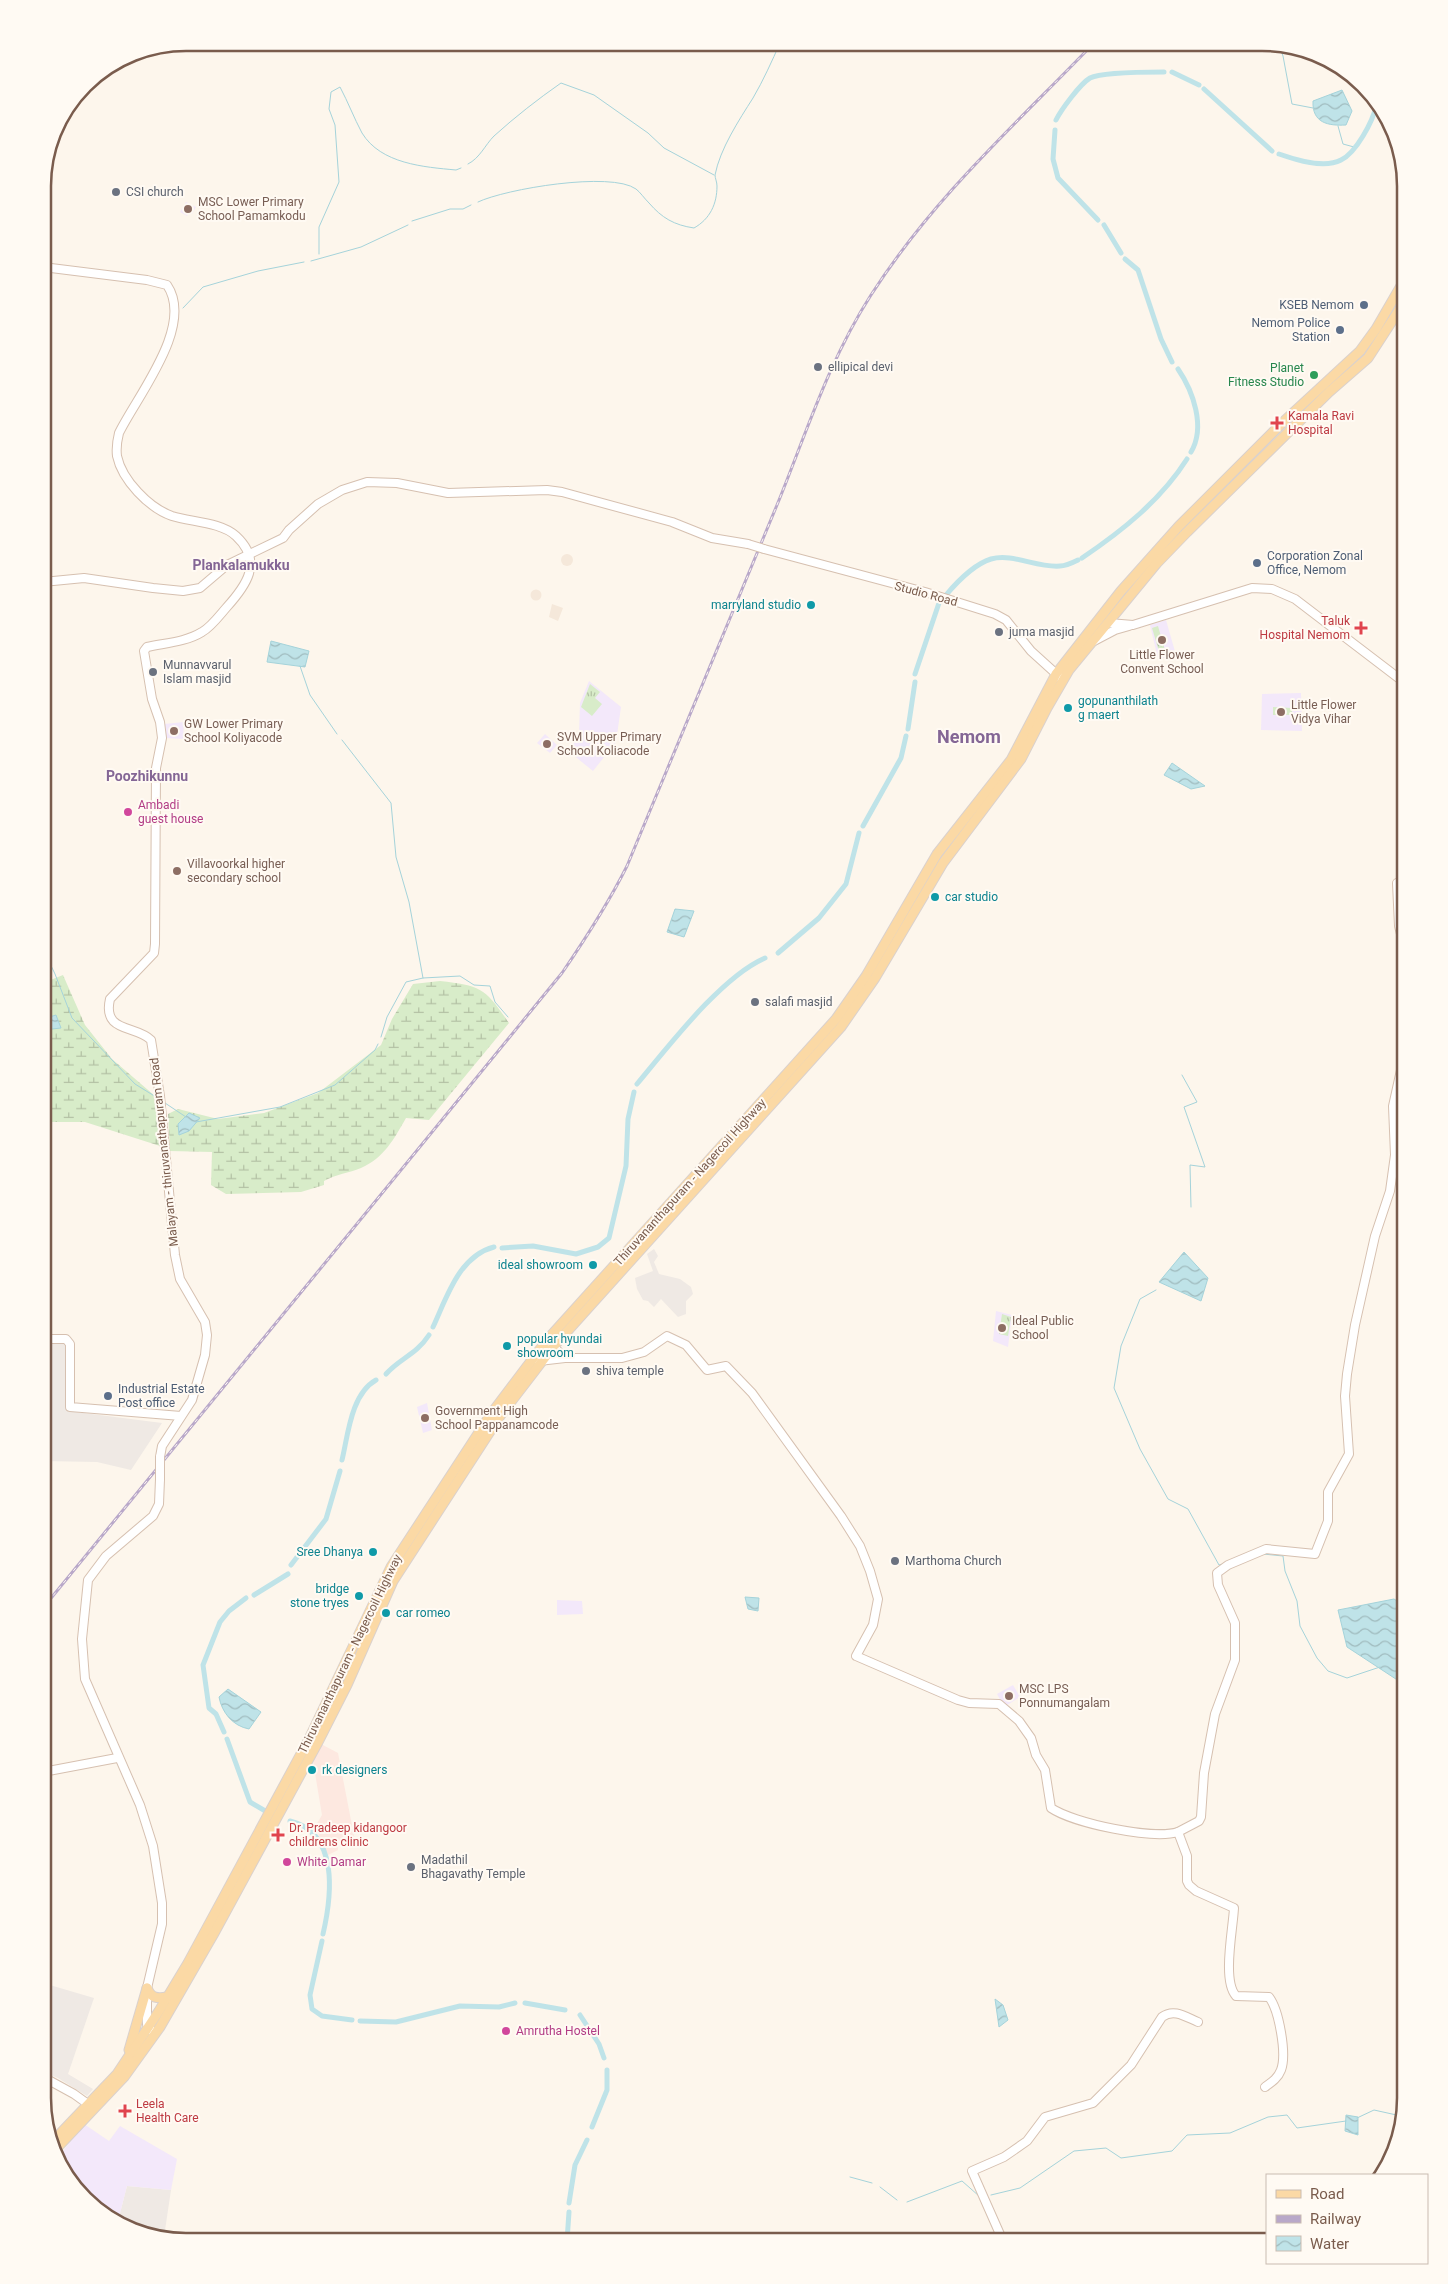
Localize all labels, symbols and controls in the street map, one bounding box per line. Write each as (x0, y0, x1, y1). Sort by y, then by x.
place label: CSI church (126, 185, 184, 199)
marker: CSI church (110, 186, 122, 198)
place label: MSC Lower Primary School Pamamkodu (198, 195, 306, 223)
marker: MSC Lower Primary School Pamamkodu (182, 203, 194, 215)
place label: KSEB Nemom (1279, 298, 1354, 312)
marker: KSEB Nemom (1358, 299, 1370, 311)
place label: Nemom Police Station (1251, 316, 1330, 344)
marker: Nemom Police Station (1334, 324, 1346, 336)
place label: ellipical devi (828, 360, 893, 374)
marker: ellipical devi (812, 361, 824, 373)
place label: Planet Fitness Studio (1228, 361, 1304, 389)
marker: Planet Fitness Studio (1308, 369, 1320, 381)
place label: Kamala Ravi Hospital (1288, 409, 1354, 437)
marker: Kamala Ravi Hospital (1270, 416, 1284, 430)
place label: Corporation Zonal Office, Nemom (1267, 549, 1363, 577)
district label: Plankalamukku (192, 557, 290, 573)
marker: Corporation Zonal Office, Nemom (1251, 557, 1263, 569)
street label: Studio Road (893, 579, 959, 609)
place label: marryland studio (711, 598, 801, 612)
marker: marryland studio (805, 599, 817, 611)
place label: Taluk Hospital Nemom (1260, 614, 1351, 642)
marker: Taluk Hospital Nemom (1354, 621, 1368, 635)
place label: juma masjid (1008, 625, 1074, 639)
marker: juma masjid (993, 626, 1005, 638)
marker: Little Flower Convent School (1156, 634, 1168, 646)
place label: Little Flower Convent School (1120, 648, 1204, 676)
place label: Munnavvarul Islam masjid (163, 658, 231, 686)
marker: Munnavvarul Islam masjid (147, 666, 159, 678)
place label: gopunanthilath g maert (1078, 694, 1158, 722)
place label: Little Flower Vidya Vihar (1291, 698, 1356, 726)
marker: gopunanthilath g maert (1062, 702, 1074, 714)
marker: Little Flower Vidya Vihar (1275, 706, 1287, 718)
place label: GW Lower Primary School Koliyacode (184, 717, 283, 745)
marker: GW Lower Primary School Koliyacode (168, 725, 180, 737)
district label: Nemom (937, 726, 1001, 747)
place label: SVM Upper Primary School Koliacode (557, 730, 662, 758)
marker: SVM Upper Primary School Koliacode (541, 738, 553, 750)
district label: Poozhikunnu (106, 768, 188, 784)
place label: Ambadi guest house (138, 798, 203, 826)
marker: Ambadi guest house (122, 806, 134, 818)
place label: Villavoorkal higher secondary school (187, 857, 285, 885)
marker: Villavoorkal higher secondary school (171, 865, 183, 877)
place label: car studio (945, 890, 998, 904)
marker: car studio (929, 891, 941, 903)
place label: salafi masjid (765, 995, 833, 1009)
marker: salafi masjid (749, 996, 761, 1008)
street label: Malayam - thiruvanathapuram Road (147, 1057, 181, 1247)
street label: Thiruvananthapuram - Nagercoil Highway (611, 1095, 769, 1268)
place label: ideal showroom (498, 1258, 583, 1272)
marker: ideal showroom (587, 1259, 599, 1271)
place label: Ideal Public School (1012, 1314, 1074, 1342)
marker: Ideal Public School (996, 1322, 1008, 1334)
place label: popular hyundai showroom (517, 1332, 602, 1360)
marker: popular hyundai showroom (501, 1340, 513, 1352)
place label: shiva temple (596, 1364, 664, 1378)
marker: shiva temple (580, 1365, 592, 1377)
place label: Industrial Estate Post office (118, 1382, 205, 1410)
marker: Industrial Estate Post office (102, 1390, 114, 1402)
place label: Government High School Pappanamcode (435, 1404, 559, 1432)
marker: Government High School Pappanamcode (419, 1412, 431, 1424)
place label: Sree Dhanya (296, 1545, 363, 1559)
marker: Sree Dhanya (367, 1546, 379, 1558)
street label: Thiruvananthapuram - Nagercoil Highway (295, 1552, 405, 1756)
place label: Marthoma Church (905, 1554, 1002, 1568)
marker: Marthoma Church (889, 1555, 901, 1567)
place label: bridge stone tryes (290, 1582, 349, 1610)
marker: bridge stone tryes (353, 1590, 365, 1602)
place label: car romeo (396, 1606, 451, 1620)
marker: car romeo (380, 1607, 392, 1619)
place label: MSC LPS Ponnumangalam (1019, 1682, 1110, 1710)
marker: MSC LPS Ponnumangalam (1003, 1690, 1015, 1702)
place label: rk designers (322, 1763, 387, 1777)
marker: rk designers (306, 1764, 318, 1776)
place label: Dr. Pradeep kidangoor childrens clinic (289, 1821, 407, 1849)
marker: Dr. Pradeep kidangoor childrens clinic (271, 1828, 285, 1842)
place label: Madathil Bhagavathy Temple (421, 1853, 525, 1881)
place label: White Damar (297, 1855, 366, 1869)
marker: White Damar (281, 1856, 293, 1868)
marker: Madathil Bhagavathy Temple (405, 1861, 417, 1873)
place label: Amrutha Hostel (516, 2024, 600, 2038)
marker: Amrutha Hostel (500, 2025, 512, 2037)
place label: Leela Health Care (136, 2097, 199, 2125)
marker: Leela Health Care (118, 2104, 132, 2118)
legend (1266, 2174, 1428, 2264)
text: Road (1310, 2185, 1344, 2203)
text: Railway (1310, 2210, 1361, 2228)
text: Water (1310, 2235, 1349, 2253)

